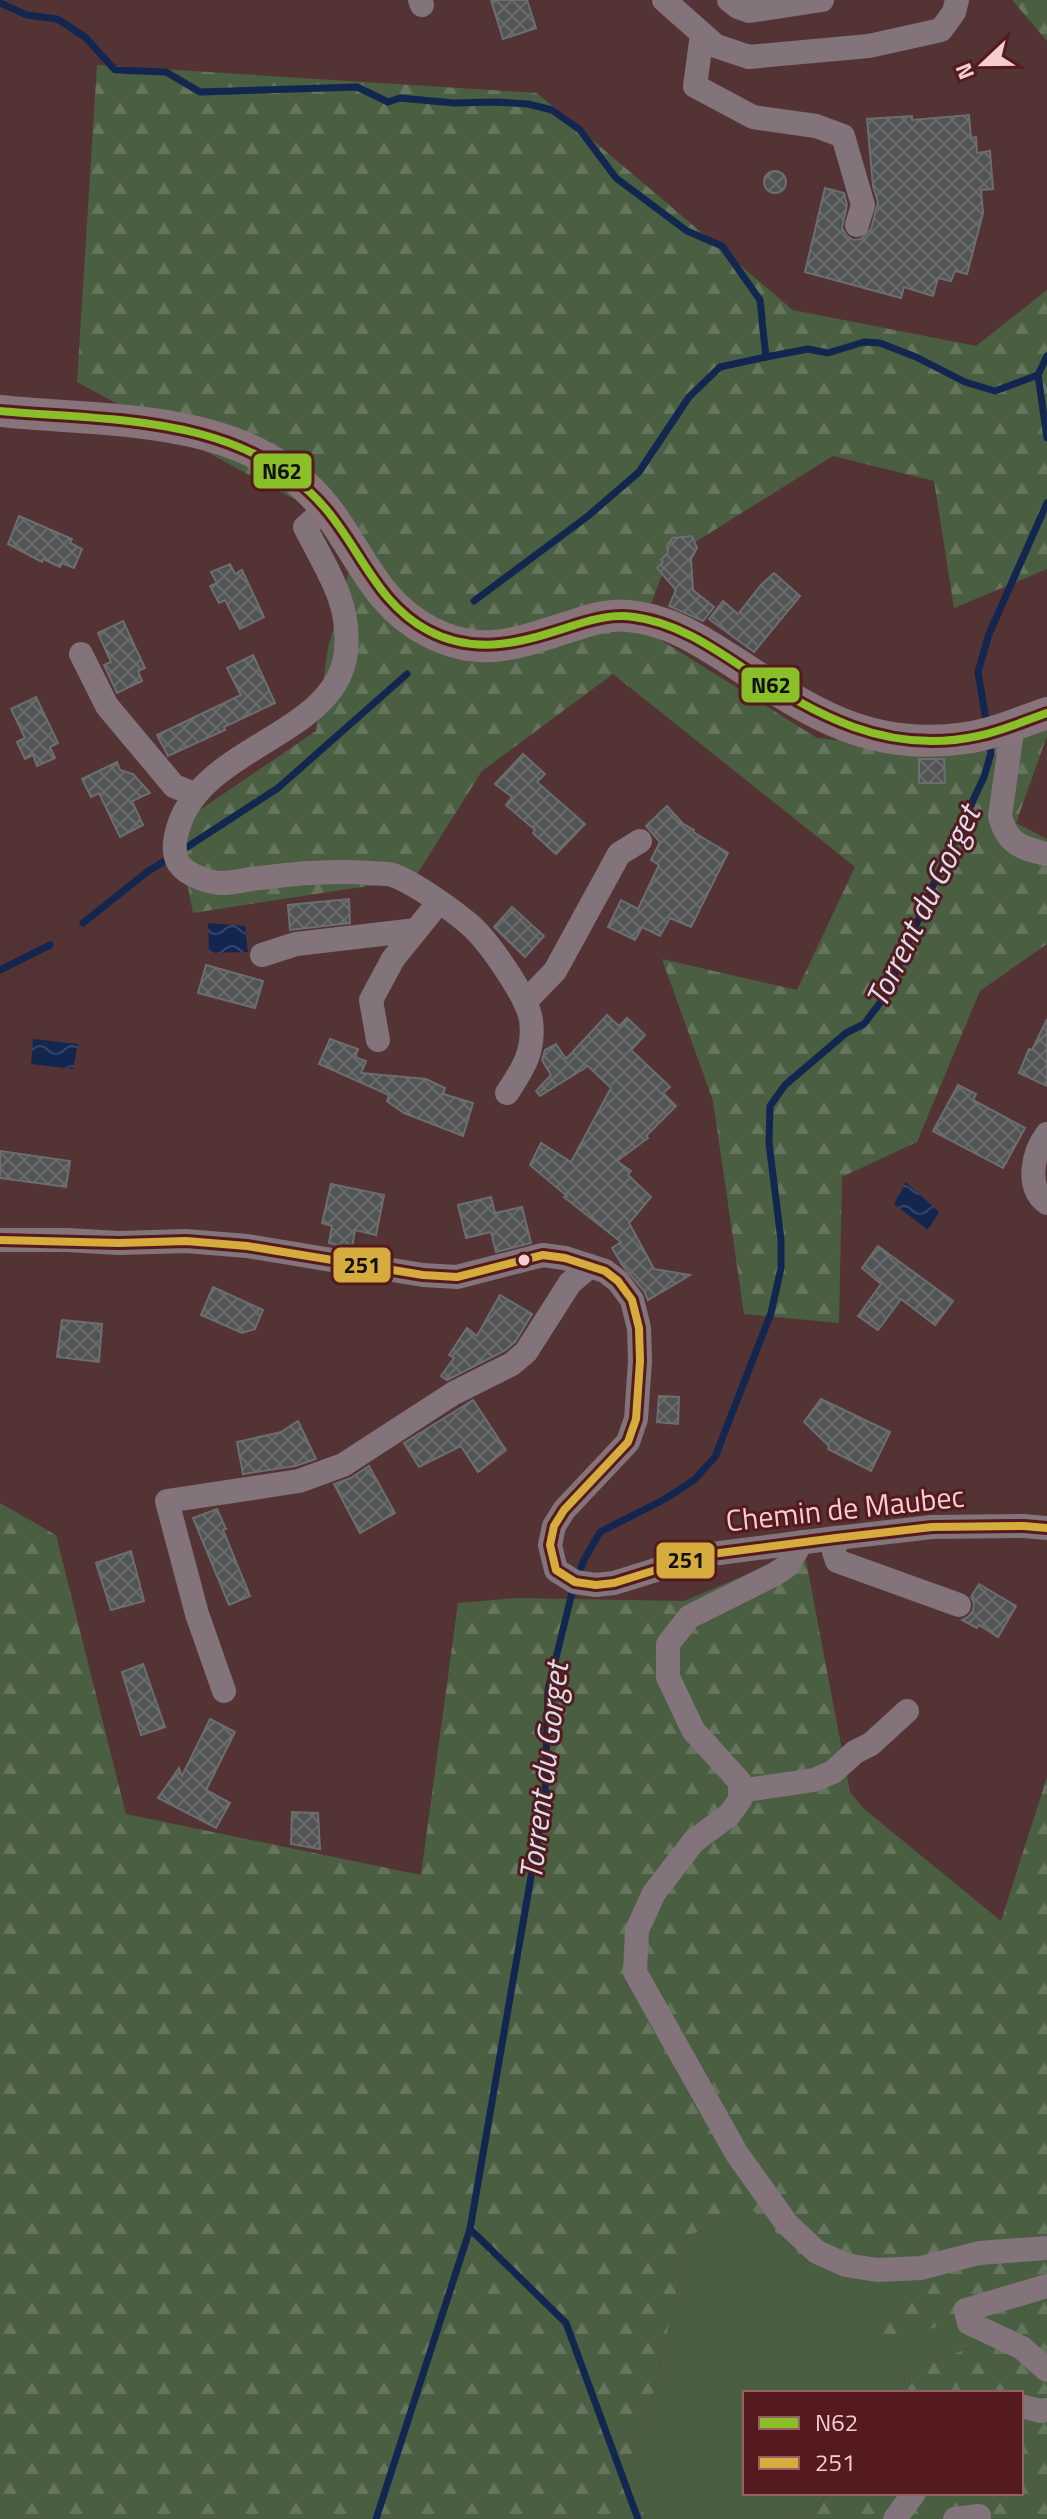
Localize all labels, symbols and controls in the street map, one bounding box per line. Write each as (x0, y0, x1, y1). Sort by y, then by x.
north arrow (943, 24, 1023, 104)
text: N (946, 58, 983, 85)
line badge: N62 (252, 452, 313, 490)
text: N62 (262, 454, 302, 488)
line badge: N62 (740, 666, 801, 704)
text: N62 (751, 668, 791, 702)
water label: Torrent du Gorget (852, 794, 993, 1015)
line badge: 251 (332, 1246, 392, 1284)
text: 251 (344, 1248, 380, 1282)
unlabelled marker (516, 1252, 532, 1268)
street label: Chemin de Maubec (723, 1473, 967, 1543)
line badge: 251 (655, 1541, 716, 1580)
text: 251 (668, 1543, 704, 1577)
water label: Torrent du Gorget (506, 1656, 581, 1883)
legend (743, 2391, 1023, 2495)
text: N62 (815, 2404, 858, 2440)
text: 251 (815, 2444, 855, 2480)

